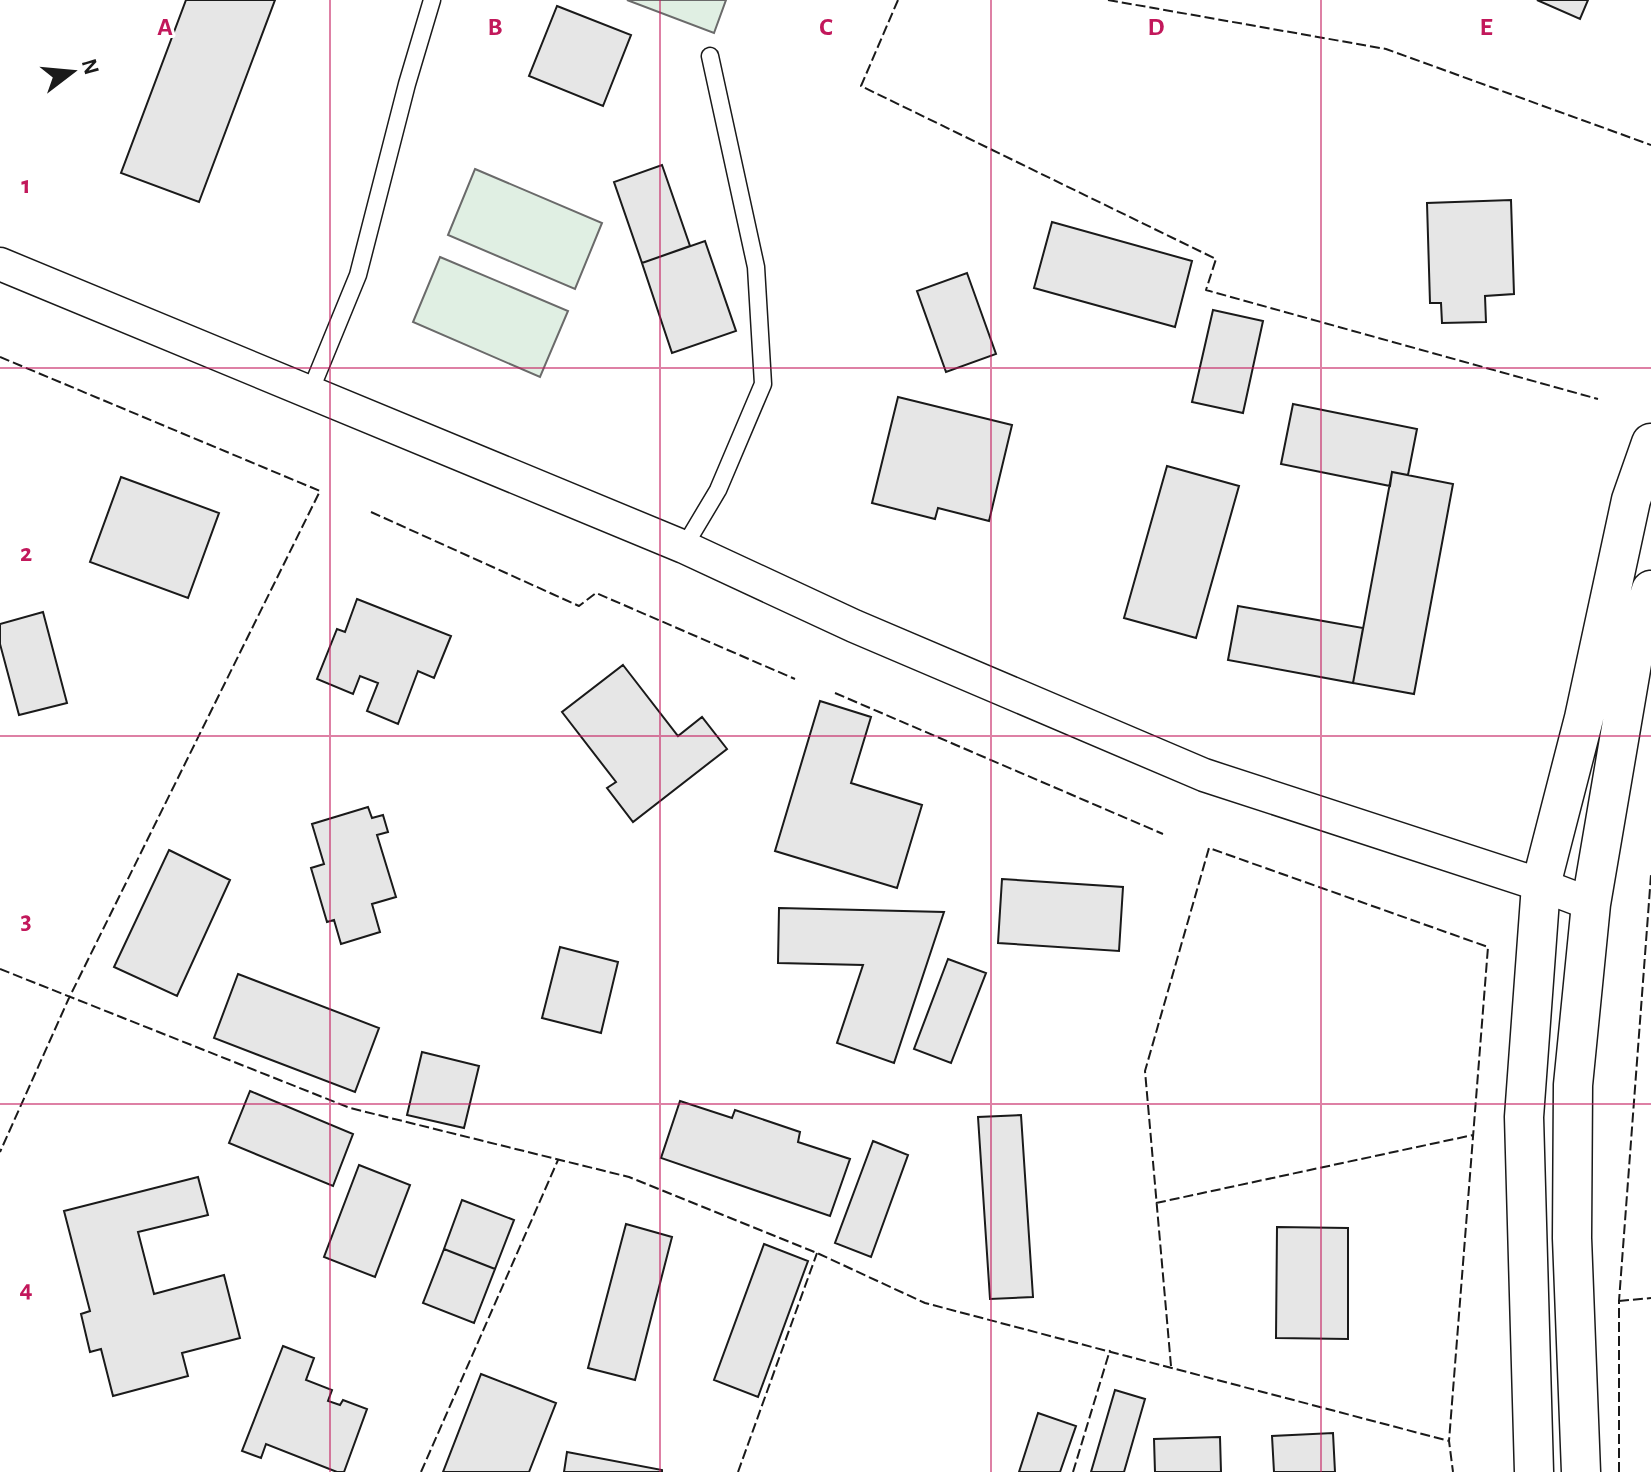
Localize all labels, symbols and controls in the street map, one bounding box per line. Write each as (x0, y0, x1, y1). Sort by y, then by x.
text: A (157, 14, 173, 40)
text: B (487, 14, 503, 40)
text: C (819, 14, 833, 40)
text: D (1147, 14, 1165, 40)
text: E (1479, 14, 1493, 40)
north arrow (32, 32, 112, 112)
text: N (78, 56, 103, 77)
text: 1 (21, 172, 31, 198)
text: 2 (20, 540, 32, 566)
text: 3 (20, 908, 32, 934)
text: 4 (19, 1276, 33, 1302)

